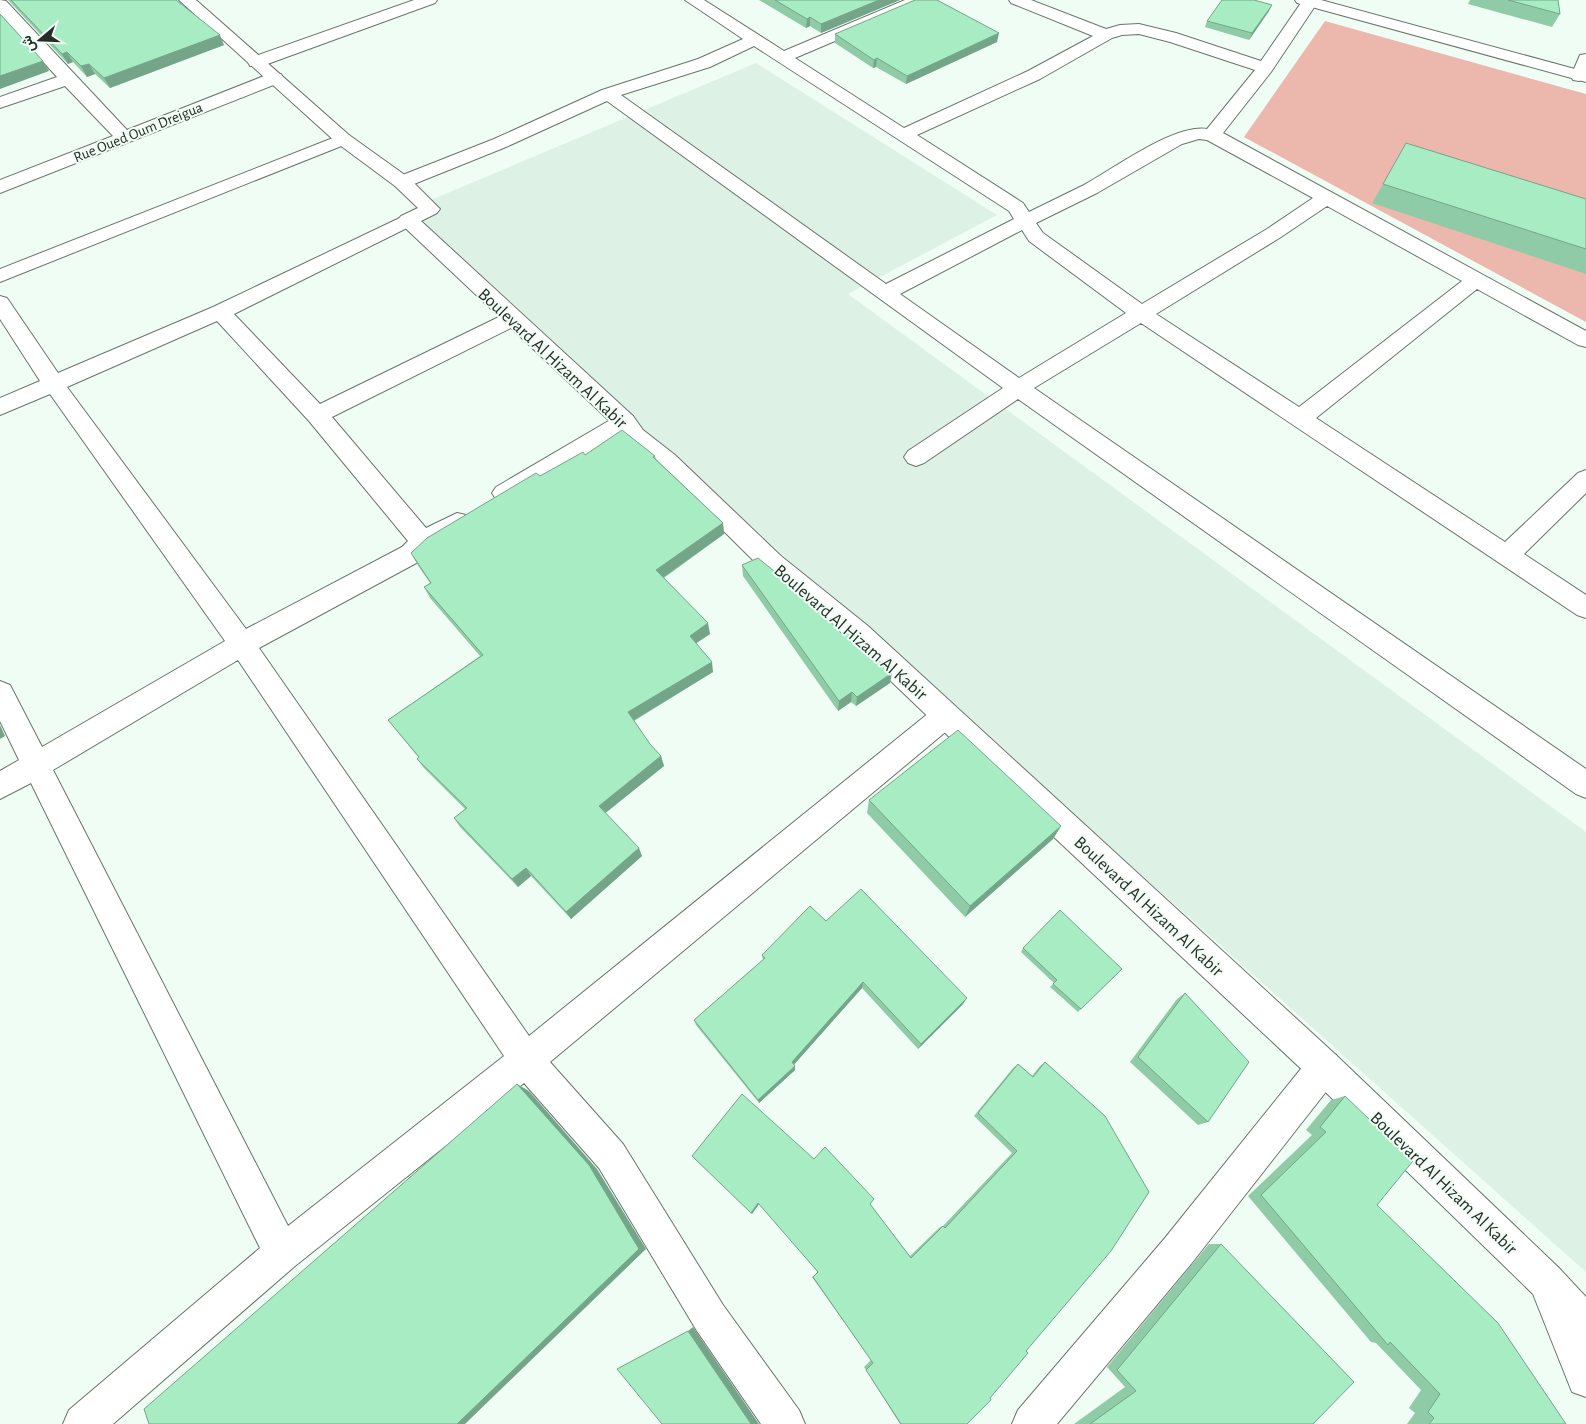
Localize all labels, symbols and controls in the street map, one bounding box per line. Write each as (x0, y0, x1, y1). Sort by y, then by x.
north arrow (15, 15, 65, 65)
text: ش (19, 33, 39, 54)
street label: Rue Oued Oum Dreigua (71, 100, 205, 165)
street label: Boulevard Al Hizam Al Kabir (474, 285, 630, 432)
street label: Boulevard Al Hizam Al Kabir (770, 562, 931, 704)
street label: Boulevard Al Hizam Al Kabir (1070, 833, 1226, 980)
street label: Boulevard Al Hizam Al Kabir (1366, 1109, 1520, 1259)

